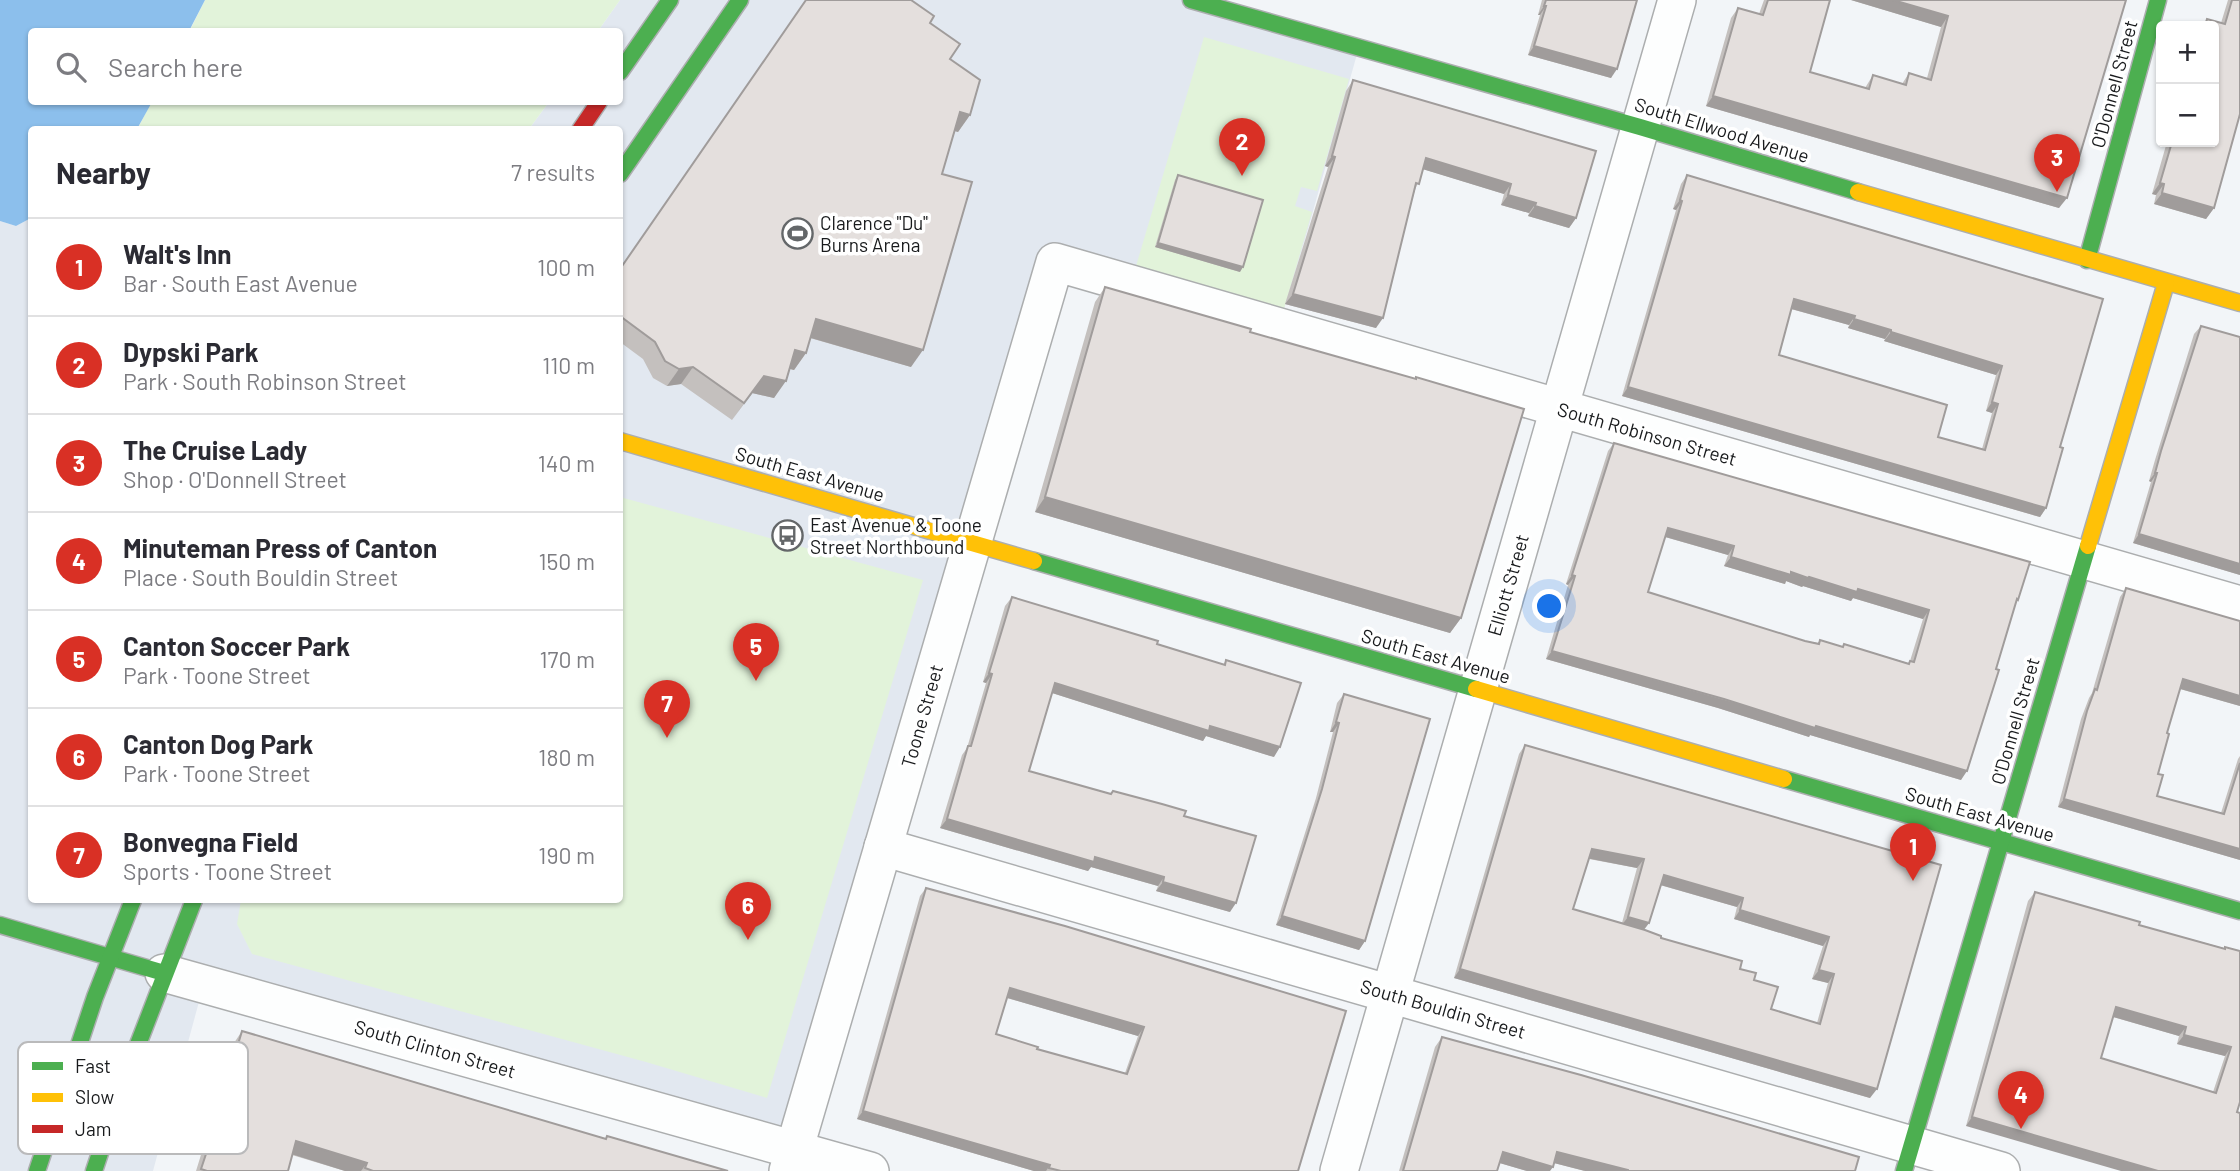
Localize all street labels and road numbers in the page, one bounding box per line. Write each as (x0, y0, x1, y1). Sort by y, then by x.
street label: O'Donnell Street (2085, 17, 2142, 150)
street label: South Ellwood Avenue (1632, 92, 1812, 167)
street label: South Robinson Street (1555, 397, 1739, 470)
street label: South East Avenue (733, 441, 887, 506)
street label: Elliott Street (1482, 531, 1533, 638)
street label: South East Avenue (1359, 623, 1513, 688)
street label: O'Donnell Street (1985, 655, 2044, 787)
street label: Toone Street (896, 662, 947, 770)
street label: South East Avenue (1903, 781, 2057, 846)
street label: South Bouldin Street (1358, 974, 1528, 1043)
street label: South Clinton Street (352, 1015, 518, 1083)

